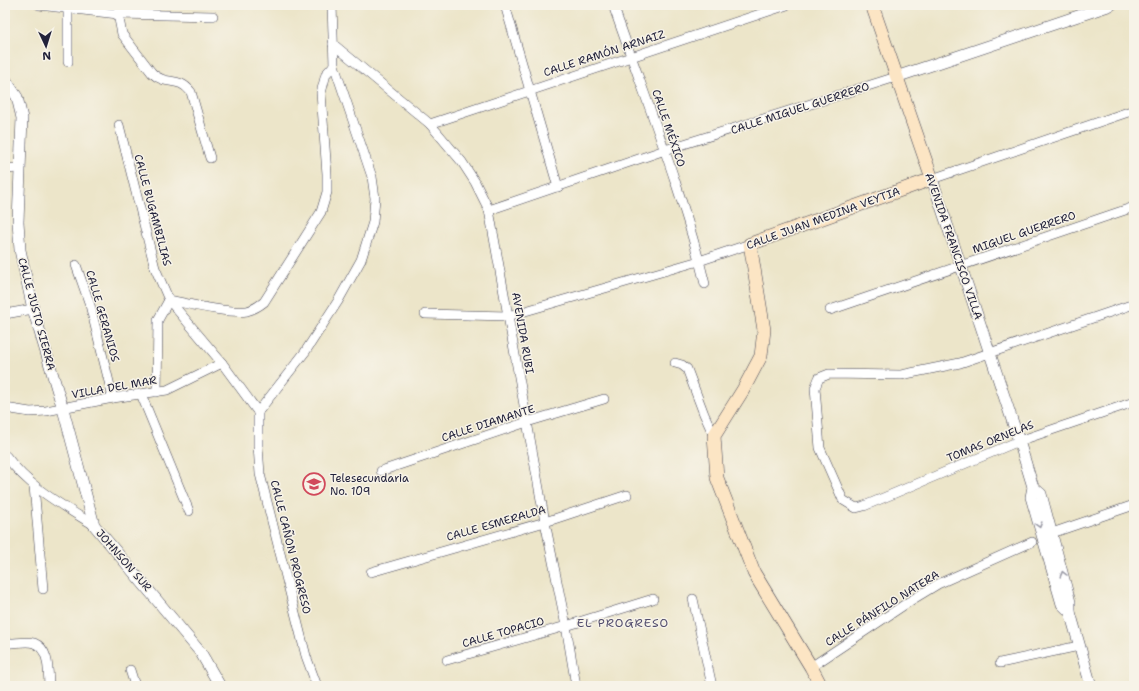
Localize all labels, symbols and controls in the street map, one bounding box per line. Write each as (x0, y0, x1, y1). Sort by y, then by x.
north arrow (26, 26, 66, 66)
street label: CALLE RAMÓN ARNAIZ (541, 26, 667, 80)
text: N (42, 48, 52, 63)
street label: CALLE MIGUEL GUERRERO (729, 79, 871, 138)
street label: CALLE MÉXICO (648, 87, 690, 169)
street label: CALLE BUGAMBILIAS (130, 153, 175, 268)
street label: AVENIDA FRANCISCO VILLA (921, 171, 986, 322)
street label: CALLE JUAN MEDINA VEYTIA (744, 184, 902, 253)
street label: MIGUEL GUERRERO (970, 208, 1078, 257)
street label: CALLE JUSTO SIERRA (14, 256, 59, 372)
street label: CALLE GERANIOS (82, 268, 123, 364)
street label: AVENIDA RUBI (508, 291, 537, 375)
street label: VILLA DEL MAR (70, 373, 158, 402)
street label: CALLE DIAMANTE (440, 401, 537, 446)
street label: TOMAS ORNELAS (945, 417, 1036, 466)
school or university icon: Telesecundaria No. 109 (301, 471, 327, 497)
place label: Telesecundaria No. 109 (330, 471, 409, 499)
street label: CALLE CAÑON PROGRESO (267, 478, 315, 616)
street label: CALLE ESMERALDA (445, 502, 548, 545)
one-way arrow (1034, 521, 1043, 528)
street label: JOHNSON SUR (92, 526, 155, 595)
street label: CALLE PÁNFILO NATERA (822, 566, 942, 650)
one-way arrow (1059, 571, 1068, 578)
street label: CALLE TOPACIO (460, 614, 546, 651)
district label: EL PROGRESO (577, 615, 669, 631)

